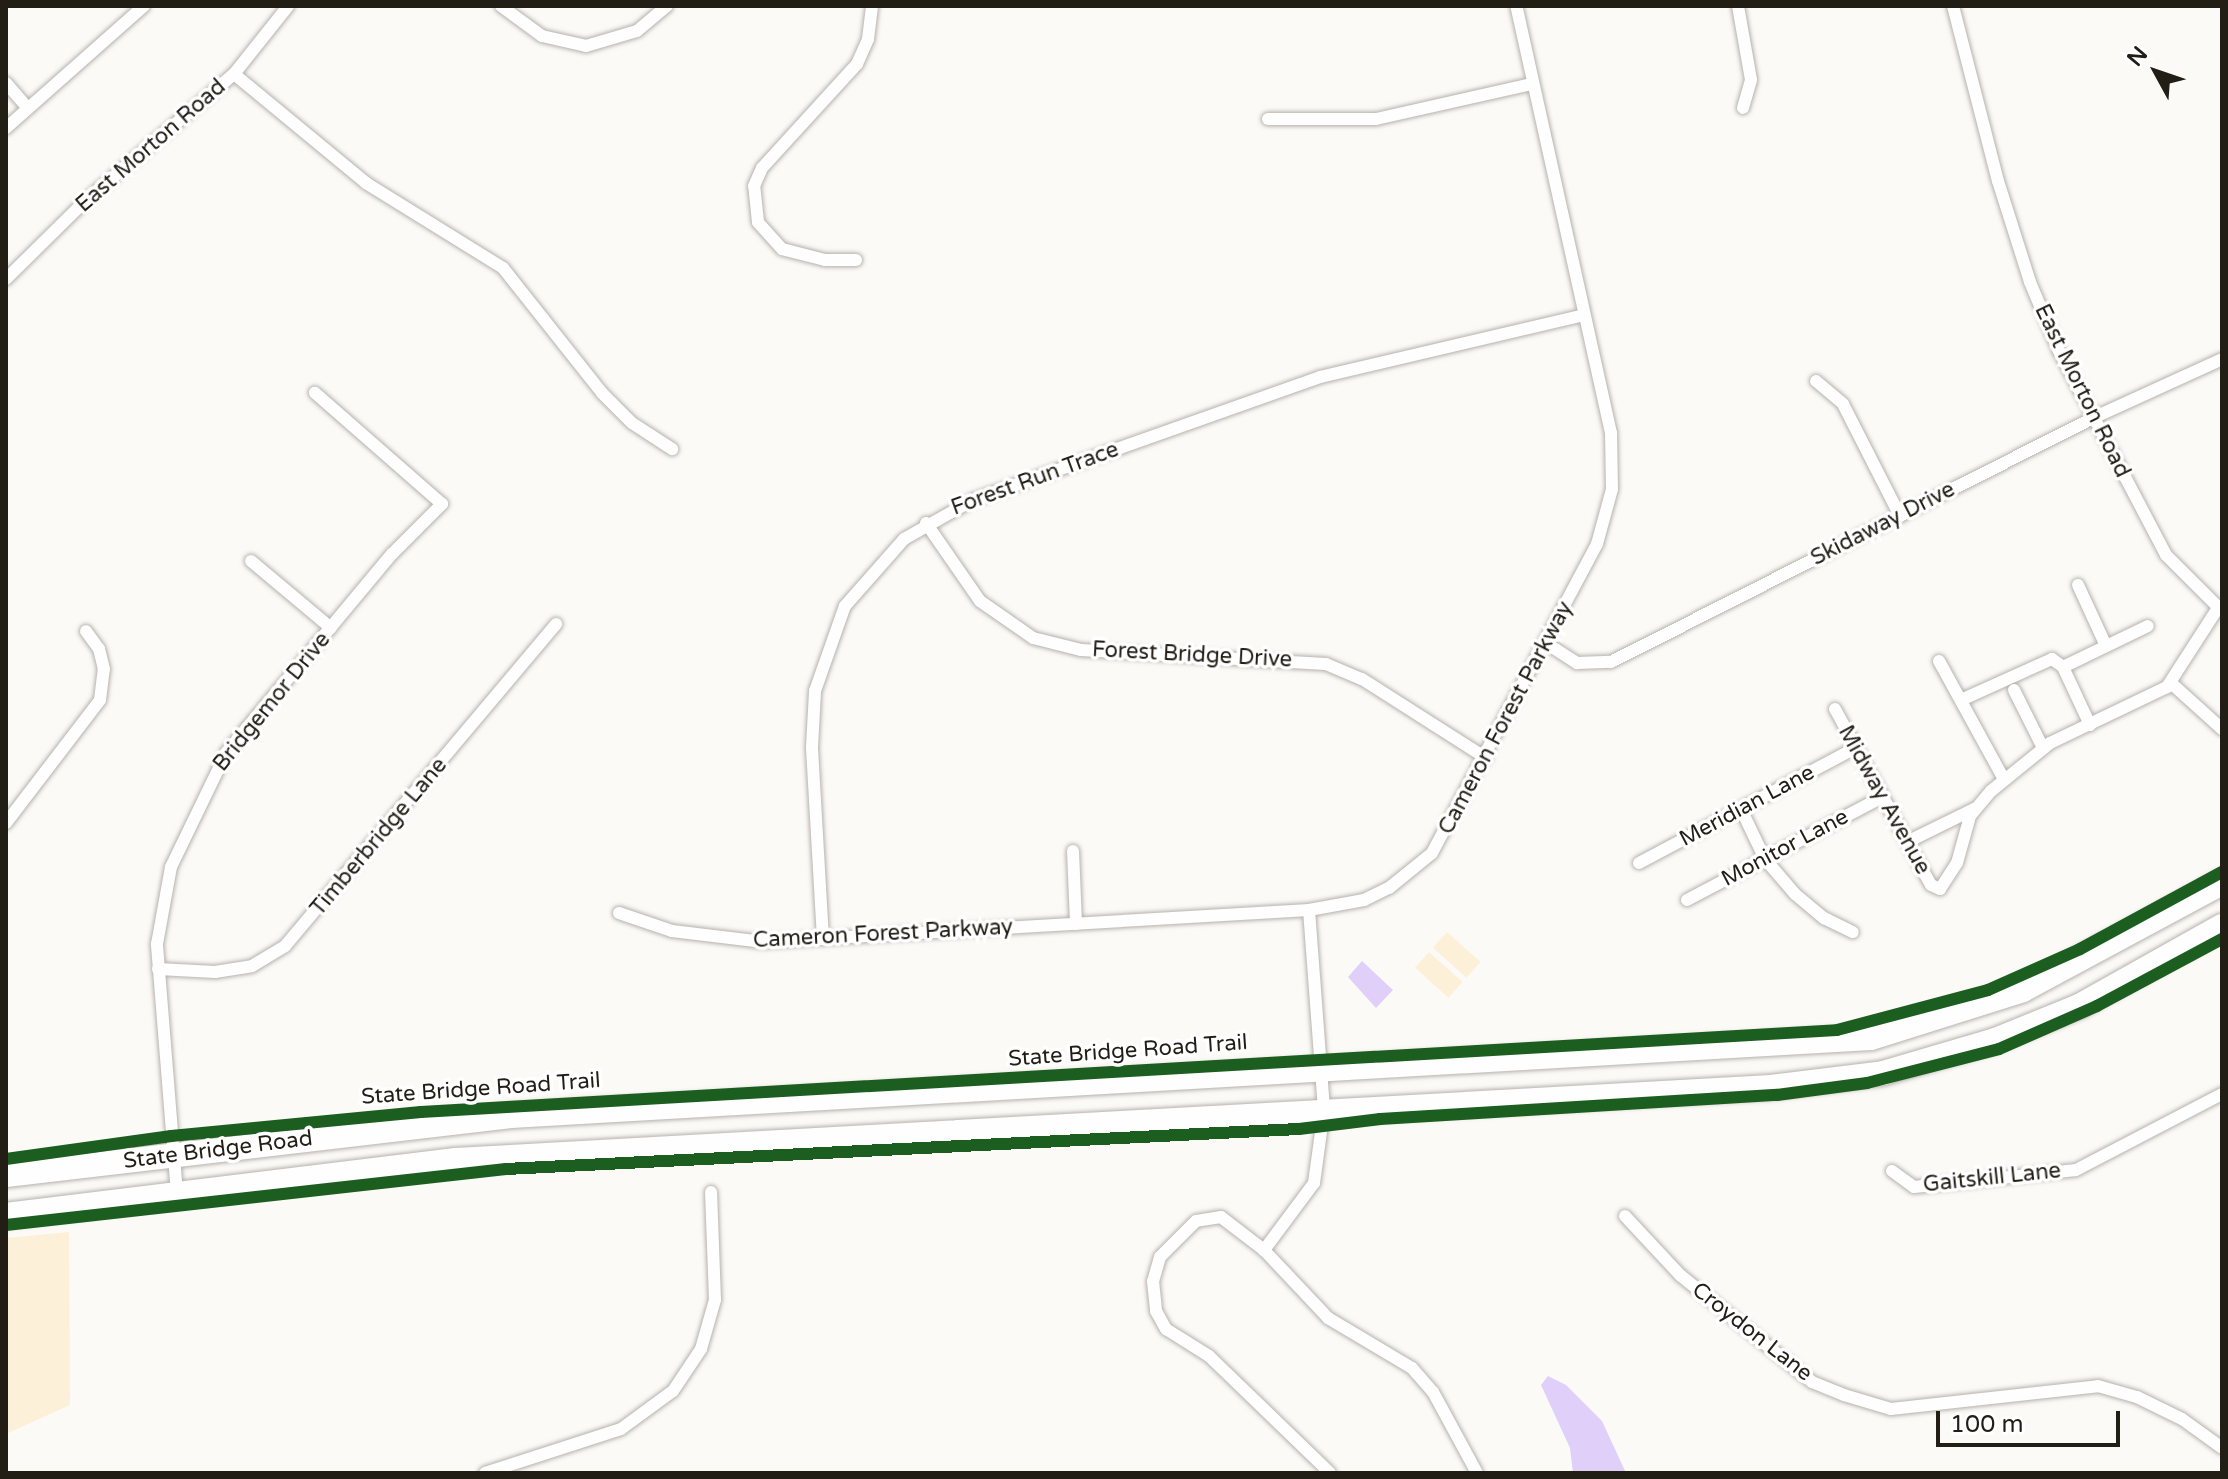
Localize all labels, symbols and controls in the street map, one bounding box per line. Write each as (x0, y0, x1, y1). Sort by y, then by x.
north arrow (2116, 32, 2196, 112)
text: N (2122, 41, 2153, 72)
street label: East Morton Road (71, 74, 231, 218)
street label: East Morton Road (2029, 300, 2135, 482)
street label: Forest Run Trace (948, 436, 1122, 522)
street label: Skidaway Drive (1807, 476, 1959, 572)
street label: Cameron Forest Parkway (1433, 597, 1579, 839)
street label: Bridgemor Drive (208, 627, 336, 777)
street label: Forest Bridge Drive (1091, 637, 1293, 673)
street label: Midway Avenue (1832, 721, 1936, 879)
street label: Timberbridge Lane (305, 753, 453, 921)
street label: Meridian Lane (1675, 759, 1819, 853)
street label: Monitor Lane (1717, 804, 1853, 892)
street label: Cameron Forest Parkway (752, 914, 1014, 954)
street label: State Bridge Road Trail (1007, 1029, 1249, 1073)
street label: State Bridge Road Trail (360, 1067, 602, 1111)
street label: State Bridge Road (122, 1125, 314, 1175)
street label: Gaitskill Lane (1922, 1158, 2062, 1198)
street label: Croydon Lane (1687, 1277, 1817, 1387)
scale bar (1940, 1395, 2124, 1445)
text: 100 m (1950, 1410, 2024, 1439)

